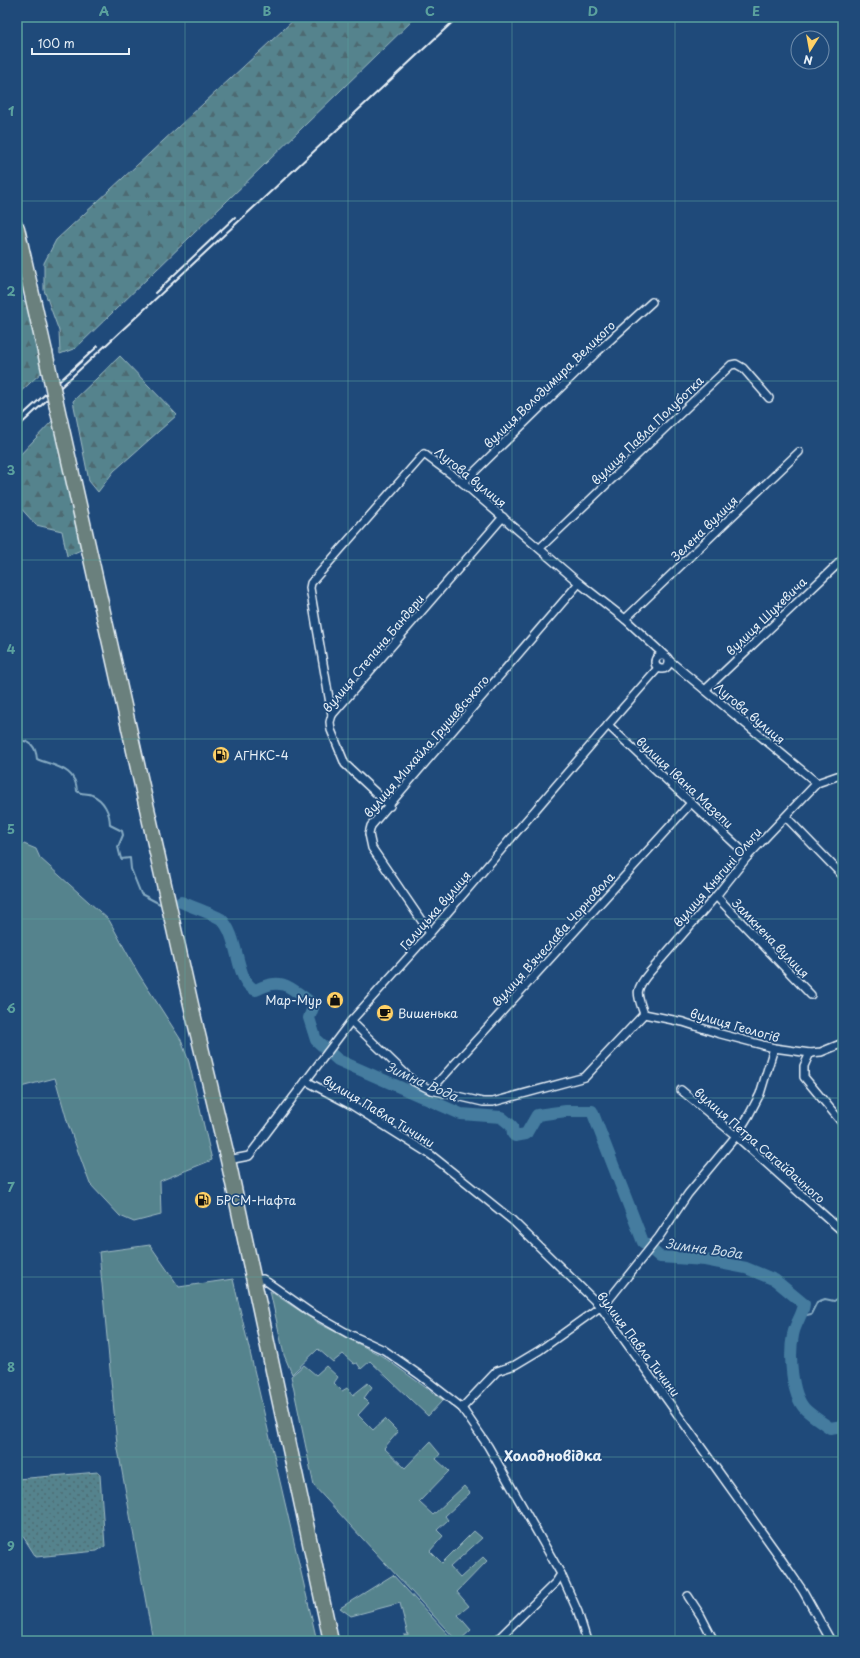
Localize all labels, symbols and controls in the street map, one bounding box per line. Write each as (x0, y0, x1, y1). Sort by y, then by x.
text: A (99, 1, 109, 20)
text: B (263, 1, 272, 20)
text: C (425, 1, 435, 20)
text: D (588, 1, 598, 20)
text: E (752, 1, 760, 20)
scale bar (32, 30, 129, 56)
north arrow (790, 30, 830, 70)
text: 100 m (38, 34, 75, 52)
text: N (802, 51, 814, 69)
text: 1 (8, 101, 14, 120)
text: 2 (6, 281, 16, 300)
street label: вулиця Володимира Великого (479, 316, 619, 452)
street label: вулиця Павла Полуботка (587, 371, 707, 489)
street label: Лугова вулиця (431, 442, 511, 512)
text: 3 (7, 460, 16, 479)
street label: Зелена вулиця (667, 491, 741, 565)
street label: вулиця Шухевича (722, 572, 811, 659)
street label: вулиця Степана Бандери (318, 590, 428, 716)
text: 4 (7, 639, 16, 658)
street label: вулиця Михайла Грушевського (359, 671, 493, 821)
street label: Лугова вулиця (711, 678, 789, 748)
street label: вулиця Івана Мазепи (632, 732, 738, 832)
fuel station icon: АГНКС-4 (211, 745, 231, 765)
place label: АГНКС-4 (234, 746, 289, 764)
text: 5 (7, 819, 15, 838)
street label: вулиця Княгині Ольги (669, 823, 765, 931)
street label: Галицька вулиця (396, 866, 474, 954)
street label: вулиця Вʼячеслава Чорновола (488, 867, 619, 1010)
street label: Замкнена вулиця (728, 894, 814, 982)
shop icon: Мар-Мур (325, 990, 345, 1010)
place label: Мар-Мур (265, 991, 322, 1009)
text: 6 (6, 998, 16, 1017)
cafe icon: Вишенька (375, 1003, 395, 1023)
place label: Вишенька (398, 1004, 458, 1022)
street label: вулиця Геологів (688, 1004, 782, 1046)
water label: Зимна Вода (383, 1057, 462, 1106)
street label: вулиця Павла Тичини (320, 1070, 438, 1152)
street label: вулиця Петра Сагайдачного (691, 1083, 829, 1207)
text: 7 (7, 1177, 15, 1196)
fuel station icon: БРСМ-Нафта (193, 1190, 213, 1210)
place label: БРСМ-Нафта (216, 1191, 297, 1209)
water label: Зимна Вода (664, 1233, 744, 1263)
street label: вулиця Павла Тичини (593, 1288, 685, 1400)
text: 8 (7, 1357, 15, 1376)
district label: Холодновідка (504, 1445, 602, 1466)
text: 9 (7, 1536, 15, 1555)

